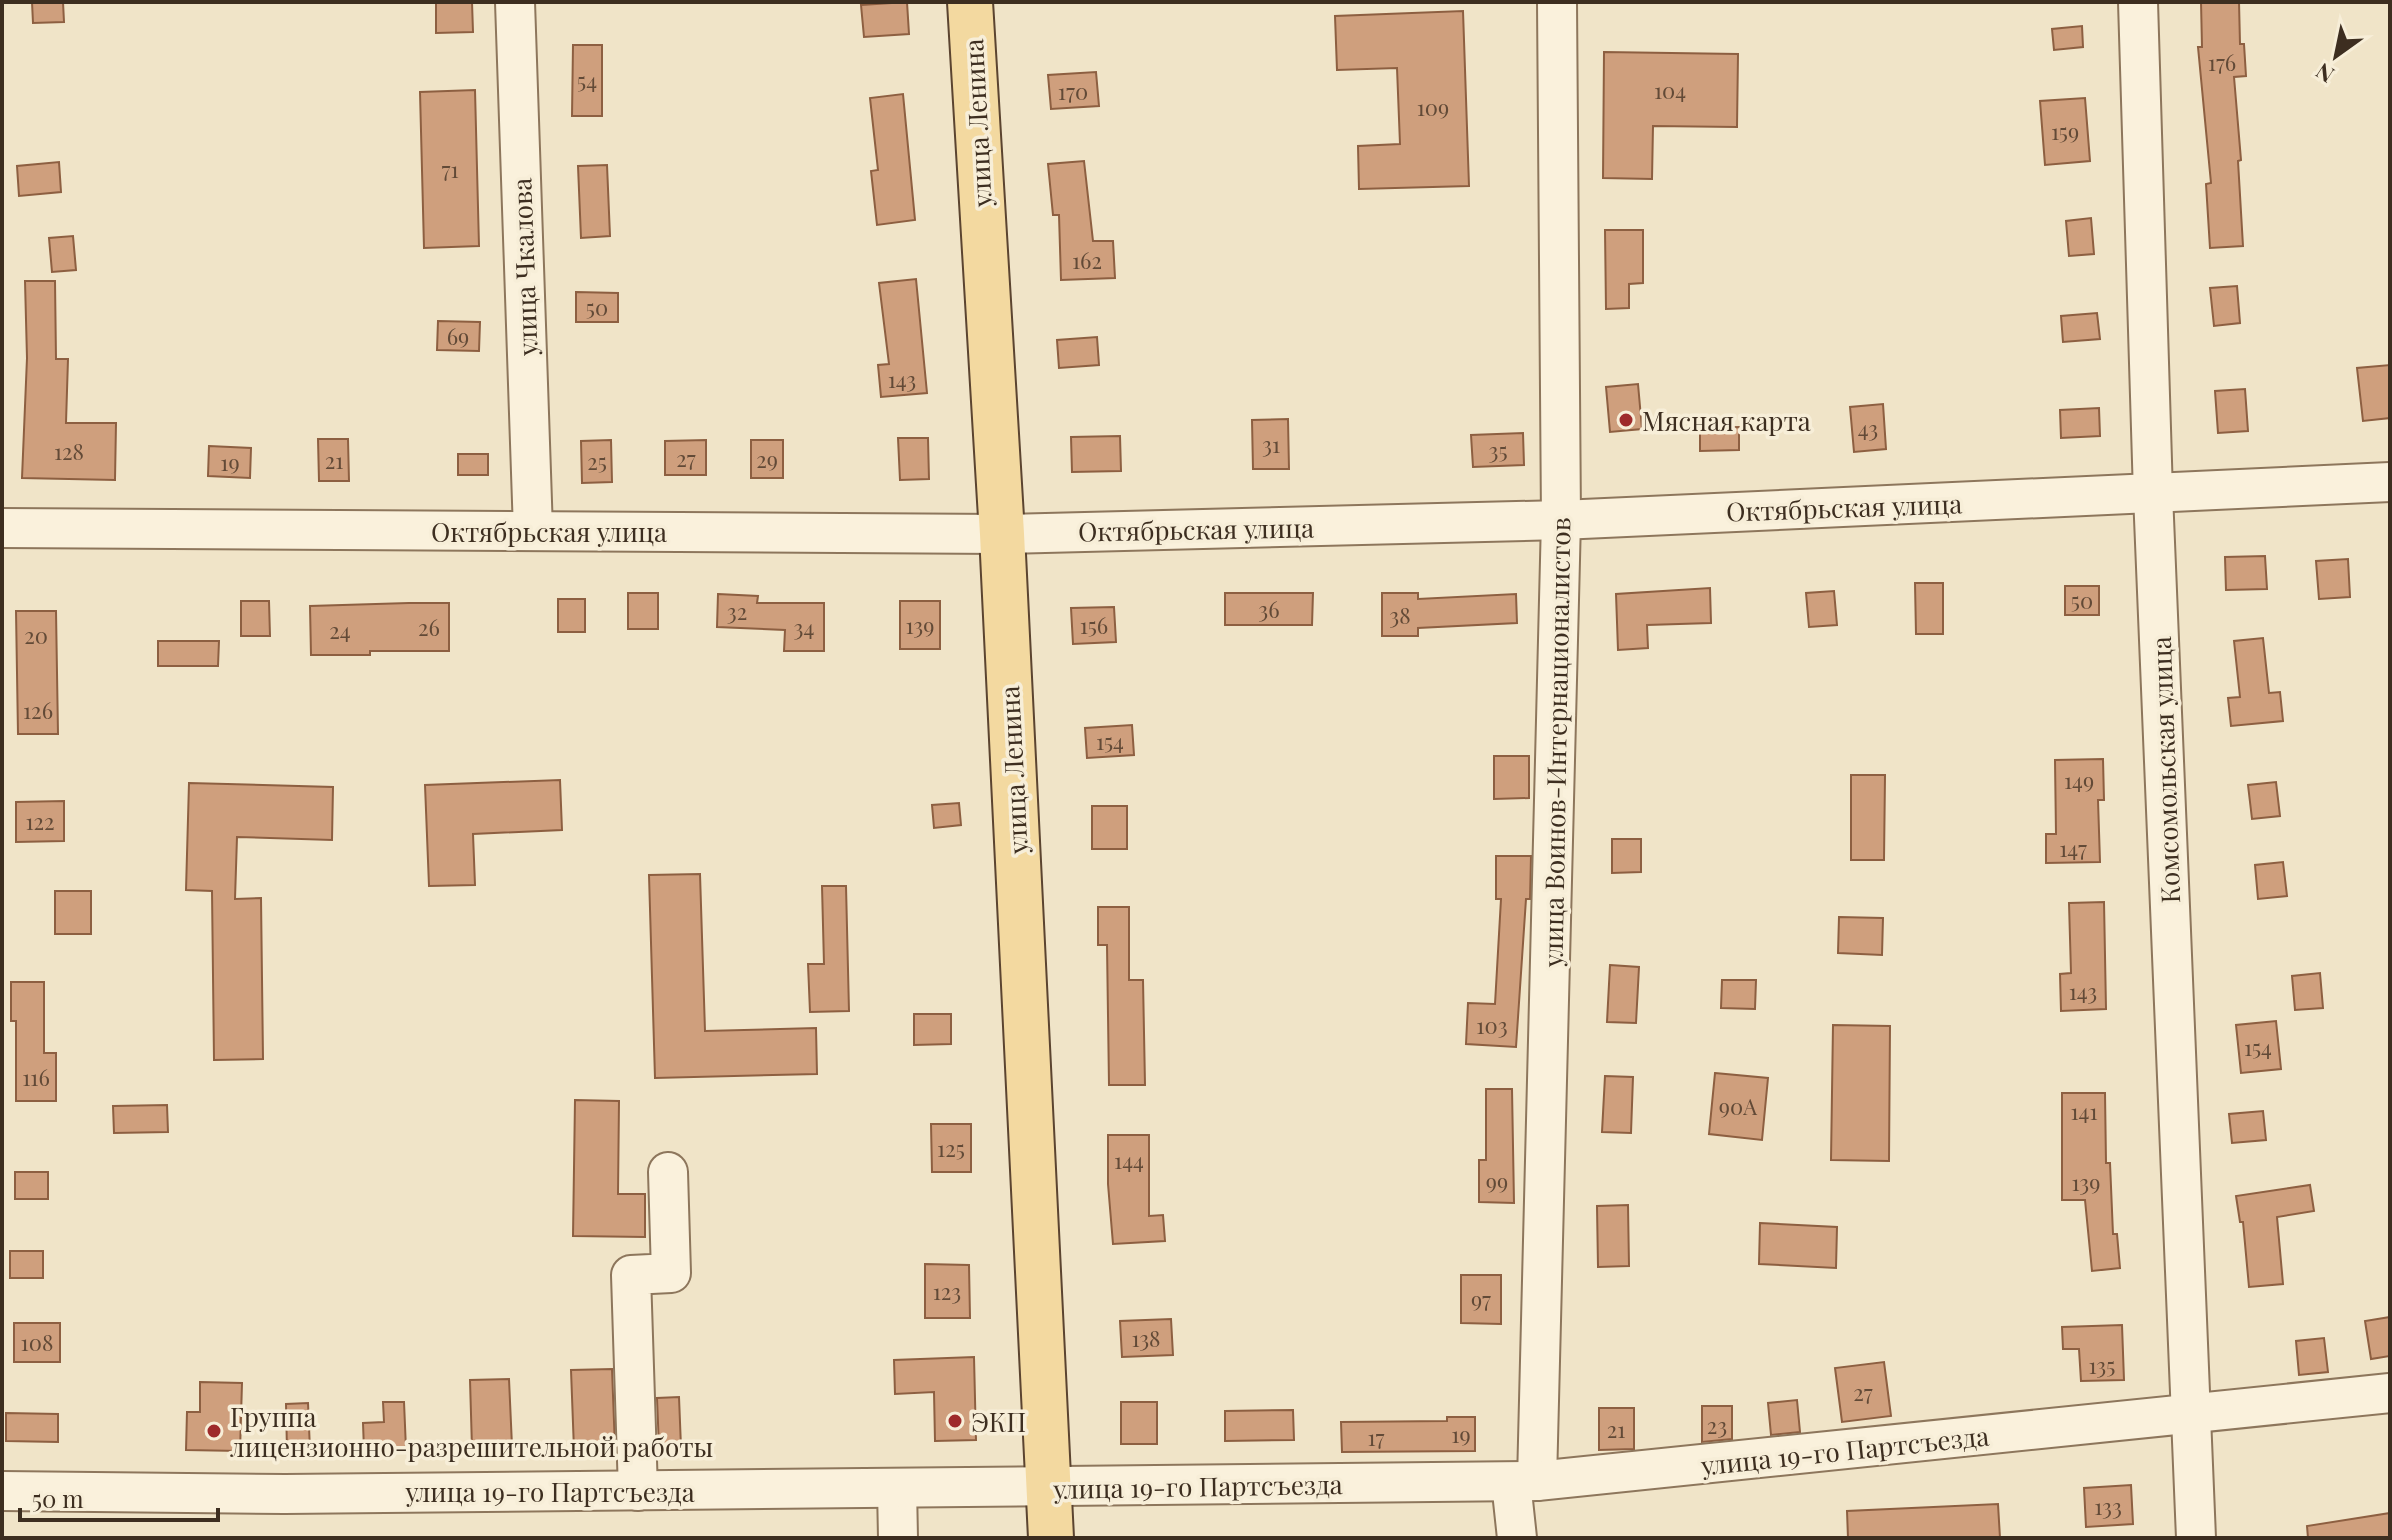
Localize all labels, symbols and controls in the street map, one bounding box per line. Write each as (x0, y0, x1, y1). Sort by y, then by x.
north arrow (2296, 16, 2376, 96)
street label: улица Ленина (955, 38, 999, 209)
house number: 176 (2208, 47, 2236, 77)
text: N (2310, 57, 2339, 91)
house number: 54 (577, 65, 597, 95)
house number: 104 (1654, 75, 1686, 105)
house number: 170 (1058, 76, 1088, 106)
house number: 109 (1417, 92, 1449, 122)
house number: 159 (2051, 116, 2079, 146)
house number: 71 (441, 154, 459, 184)
street label: улица Чкалова (503, 177, 545, 358)
house number: 162 (1072, 245, 1102, 275)
house number: 50 (586, 292, 608, 322)
house number: 69 (447, 321, 469, 351)
house number: 143 (888, 364, 916, 394)
place label: Мясная карта (1642, 403, 1811, 438)
marker: Мясная карта (1617, 411, 1635, 429)
house number: 43 (1858, 413, 1878, 443)
house number: 31 (1262, 429, 1280, 459)
house number: 35 (1488, 435, 1508, 465)
house number: 128 (54, 436, 84, 466)
house number: 27 (676, 443, 696, 473)
house number: 29 (756, 444, 778, 474)
house number: 21 (325, 445, 343, 475)
house number: 25 (587, 446, 607, 476)
house number: 19 (220, 447, 240, 477)
street label: Октябрьская улица (1725, 485, 1963, 529)
street label: Октябрьская улица (1078, 509, 1314, 549)
street label: Октябрьская улица (431, 514, 667, 549)
street label: улица Воинов-Интернационалистов (1535, 517, 1577, 968)
house number: 50 (2071, 585, 2093, 615)
house number: 36 (1258, 594, 1280, 624)
house number: 32 (727, 596, 747, 626)
house number: 38 (1389, 600, 1411, 630)
house number: 139 (906, 610, 934, 640)
house number: 156 (1080, 610, 1108, 640)
house number: 26 (418, 612, 440, 642)
house number: 34 (794, 612, 815, 642)
house number: 24 (329, 615, 351, 645)
house number: 20 (24, 620, 48, 650)
street label: Комсомольская улица (2143, 636, 2187, 904)
street label: улица Ленина (991, 685, 1035, 856)
house number: 126 (23, 695, 53, 725)
house number: 154 (1096, 726, 1124, 756)
house number: 149 (2064, 765, 2094, 795)
house number: 122 (25, 806, 55, 836)
house number: 147 (2059, 833, 2087, 863)
house number: 143 (2069, 976, 2097, 1006)
house number: 103 (1476, 1010, 1508, 1040)
house number: 154 (2244, 1032, 2272, 1062)
house number: 116 (22, 1062, 50, 1092)
house number: 90А (1719, 1091, 1757, 1121)
house number: 141 (2070, 1096, 2098, 1126)
house number: 125 (937, 1133, 965, 1163)
house number: 144 (1114, 1145, 1144, 1175)
house number: 99 (1486, 1166, 1508, 1196)
house number: 139 (2072, 1167, 2100, 1197)
house number: 123 (933, 1276, 961, 1306)
house number: 97 (1471, 1284, 1491, 1314)
house number: 138 (1131, 1323, 1161, 1353)
house number: 108 (21, 1327, 53, 1357)
house number: 135 (2089, 1350, 2115, 1380)
house number: 27 (1853, 1377, 1873, 1407)
place label: Группа лицензионно-разрешительной работы (230, 1399, 713, 1464)
place label: ЭКП (971, 1404, 1026, 1439)
house number: 23 (1707, 1410, 1727, 1440)
marker: ЭКП (946, 1412, 964, 1430)
house number: 21 (1607, 1414, 1625, 1444)
street label: улица 19-го Партсъезда (1698, 1417, 1991, 1483)
house number: 19 (1451, 1419, 1471, 1449)
marker: Группа лицензионно-разрешительной работы (205, 1422, 223, 1440)
house number: 17 (1367, 1422, 1385, 1452)
street label: улица 19-го Партсъезда (1052, 1466, 1343, 1506)
scale bar (20, 1472, 218, 1522)
street label: улица 19-го Партсъезда (404, 1474, 695, 1509)
text: 50 m (32, 1482, 84, 1514)
house number: 133 (2094, 1491, 2122, 1521)

